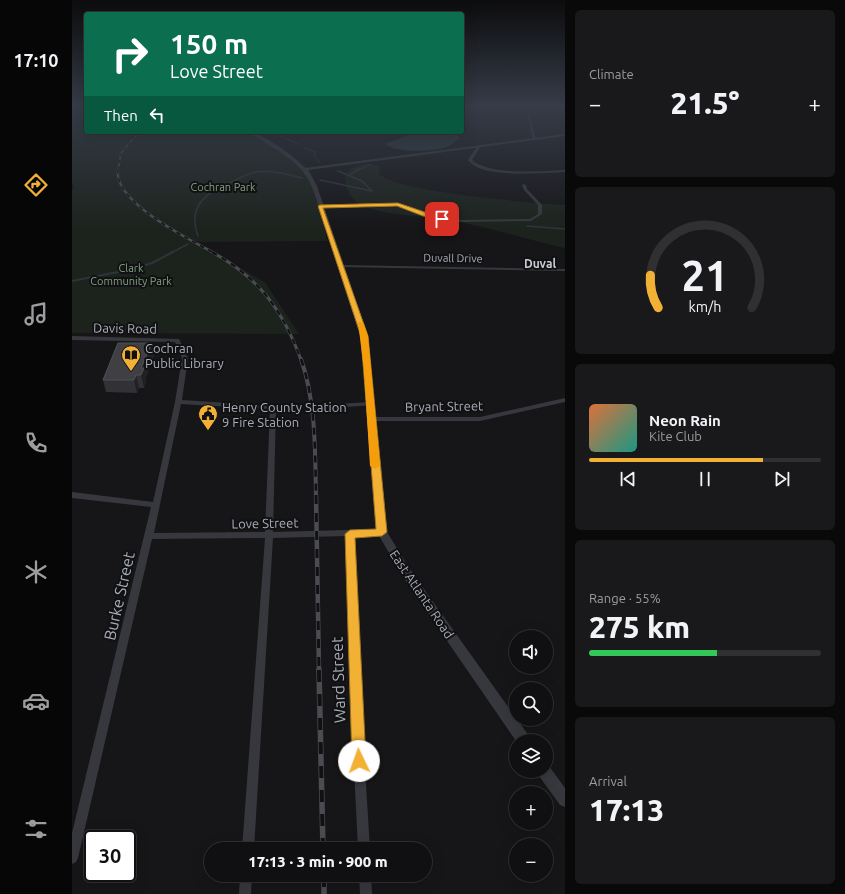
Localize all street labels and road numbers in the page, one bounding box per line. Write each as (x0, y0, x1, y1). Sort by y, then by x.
street label: Duvall Drive (423, 251, 483, 265)
street label: Davis Road (93, 320, 157, 336)
street label: Bryant Street (405, 398, 483, 414)
street label: Love Street (231, 515, 299, 531)
street label: East Atlanta Road (387, 547, 457, 641)
street label: Burke Street (100, 549, 138, 642)
street label: Ward Street (327, 636, 349, 724)

